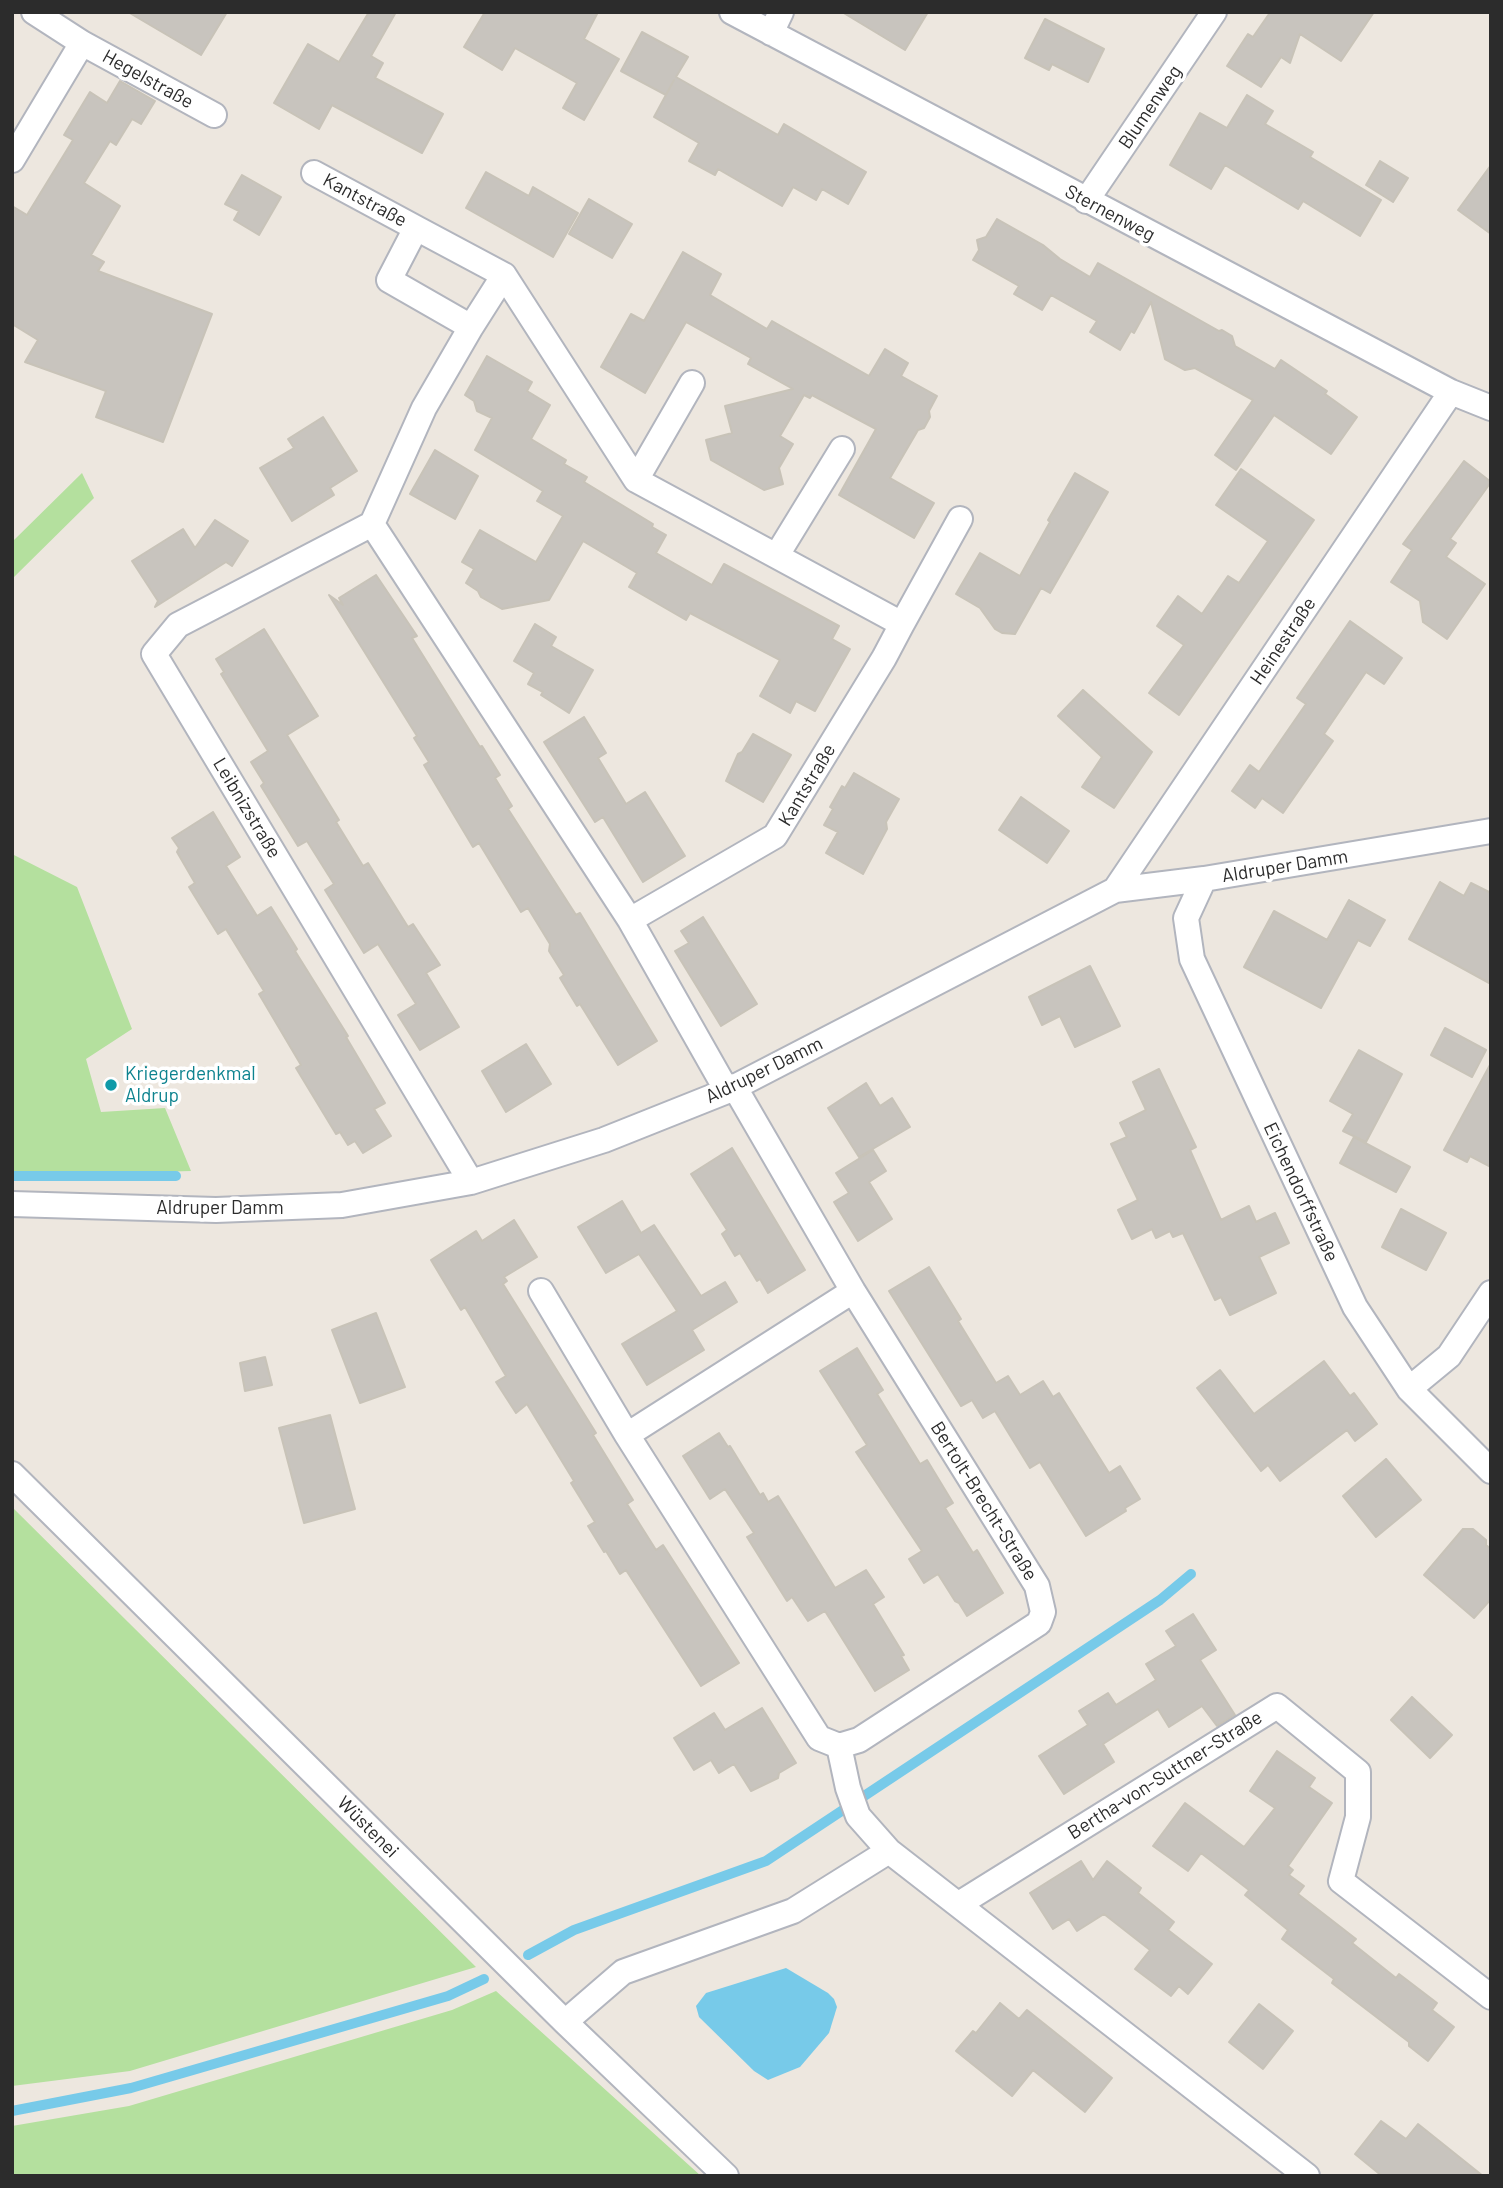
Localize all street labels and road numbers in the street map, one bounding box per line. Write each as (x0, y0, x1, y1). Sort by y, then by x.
street label: Hegelstraße (99, 45, 197, 113)
street label: Blumenweg (1114, 61, 1186, 153)
street label: Kantstraße (319, 168, 411, 232)
street label: Sternenweg (1061, 180, 1159, 246)
street label: Heinestraße (1245, 593, 1321, 689)
street label: Kantstraße (774, 740, 840, 830)
street label: Leibnizstraße (208, 754, 286, 862)
street label: Aldruper Damm (1220, 845, 1350, 887)
street label: Aldruper Damm (702, 1032, 826, 1108)
street label: Eichendorffstraße (1259, 1119, 1343, 1265)
street label: Aldruper Damm (156, 1197, 284, 1219)
street label: Bertolt-Brecht-Straße (926, 1417, 1042, 1585)
street label: Bertha-von-Suttner-Straße (1064, 1706, 1266, 1844)
street label: Wüstenei (332, 1791, 404, 1863)

